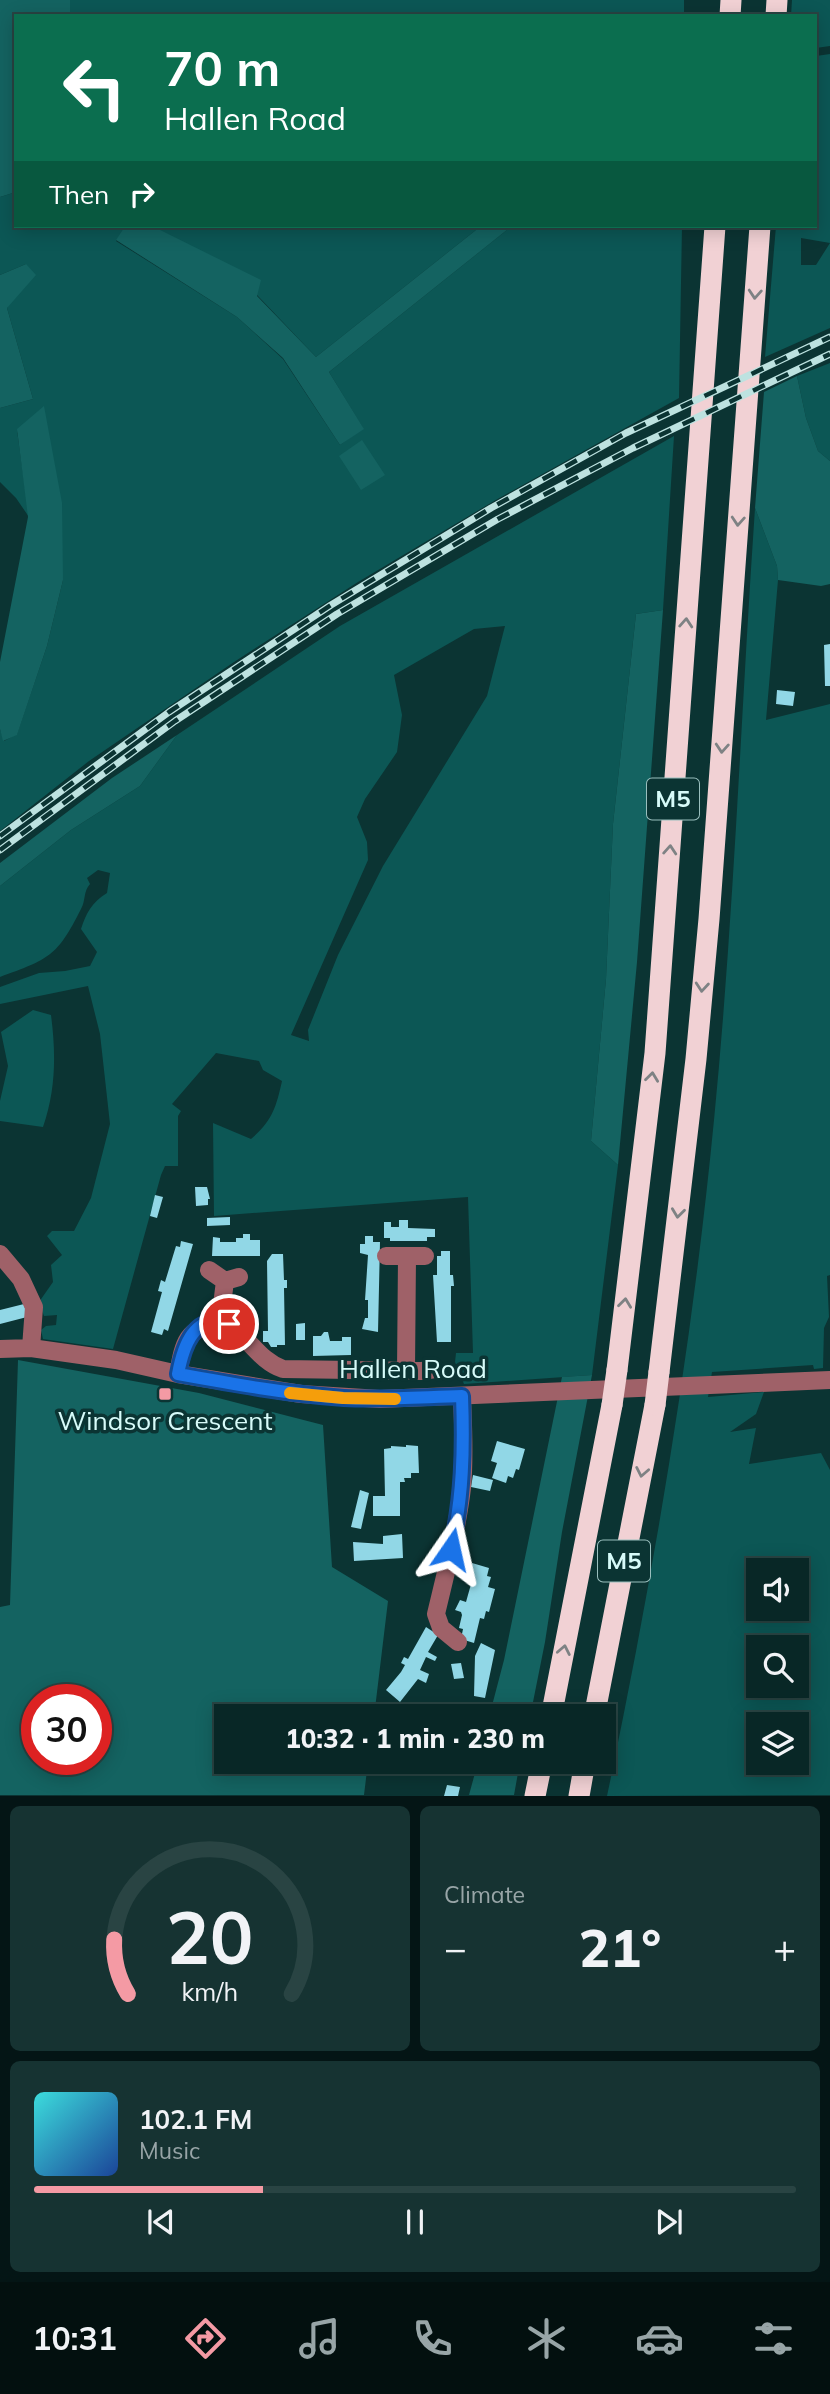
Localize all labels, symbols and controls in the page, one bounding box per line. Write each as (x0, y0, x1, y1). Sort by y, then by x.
text: 70 m (164, 37, 280, 98)
icon: left (49, 42, 140, 133)
text: Hallen Road (164, 98, 346, 138)
icon: right (123, 175, 161, 213)
text: Then (49, 178, 109, 211)
one-way arrow (748, 289, 763, 300)
one-way arrow (731, 515, 746, 526)
one-way arrow (678, 617, 693, 628)
one-way arrow (715, 742, 730, 753)
road number: M5 (647, 778, 699, 820)
one-way arrow (662, 844, 677, 855)
one-way arrow (695, 981, 710, 993)
one-way arrow (644, 1071, 659, 1082)
one-way arrow (670, 1208, 685, 1219)
pin (199, 1294, 259, 1354)
one-way arrow (618, 1297, 633, 1308)
icon: arrive (210, 1305, 248, 1343)
street label: Hallen Road (339, 1352, 487, 1385)
marker: Windsor Crescent (157, 1386, 173, 1402)
place label: Windsor Crescent (57, 1404, 273, 1437)
one-way arrow (635, 1466, 650, 1478)
position arrow (414, 1512, 488, 1586)
road number: M5 (598, 1540, 650, 1582)
map controls (746, 1558, 809, 1775)
button: sound (746, 1558, 809, 1621)
button: search (746, 1635, 809, 1698)
one-way arrow (556, 1644, 571, 1656)
speed limit sign: 30 (21, 1684, 112, 1775)
button: layers (746, 1712, 809, 1775)
text: 10:32 · 1 min · 230 m (285, 1722, 545, 1755)
text: Climate (444, 1880, 525, 1909)
text: 20 (166, 1892, 254, 1983)
text: 21° (579, 1915, 661, 1980)
text: − (444, 1924, 467, 1972)
text: + (773, 1924, 796, 1972)
text: km/h (182, 1976, 238, 2007)
text: 102.1 FM (139, 2103, 252, 2136)
text: Music (139, 2136, 200, 2165)
icon: previous (142, 2203, 180, 2241)
icon: pause (396, 2203, 434, 2241)
icon: next (650, 2203, 688, 2241)
icon: directions (181, 2314, 230, 2363)
icon: music (295, 2314, 344, 2363)
icon: phone (408, 2314, 457, 2363)
icon: climate (522, 2314, 571, 2363)
icon: car (635, 2314, 684, 2363)
icon: filters (749, 2314, 798, 2363)
text: 10:31 (32, 2318, 117, 2358)

